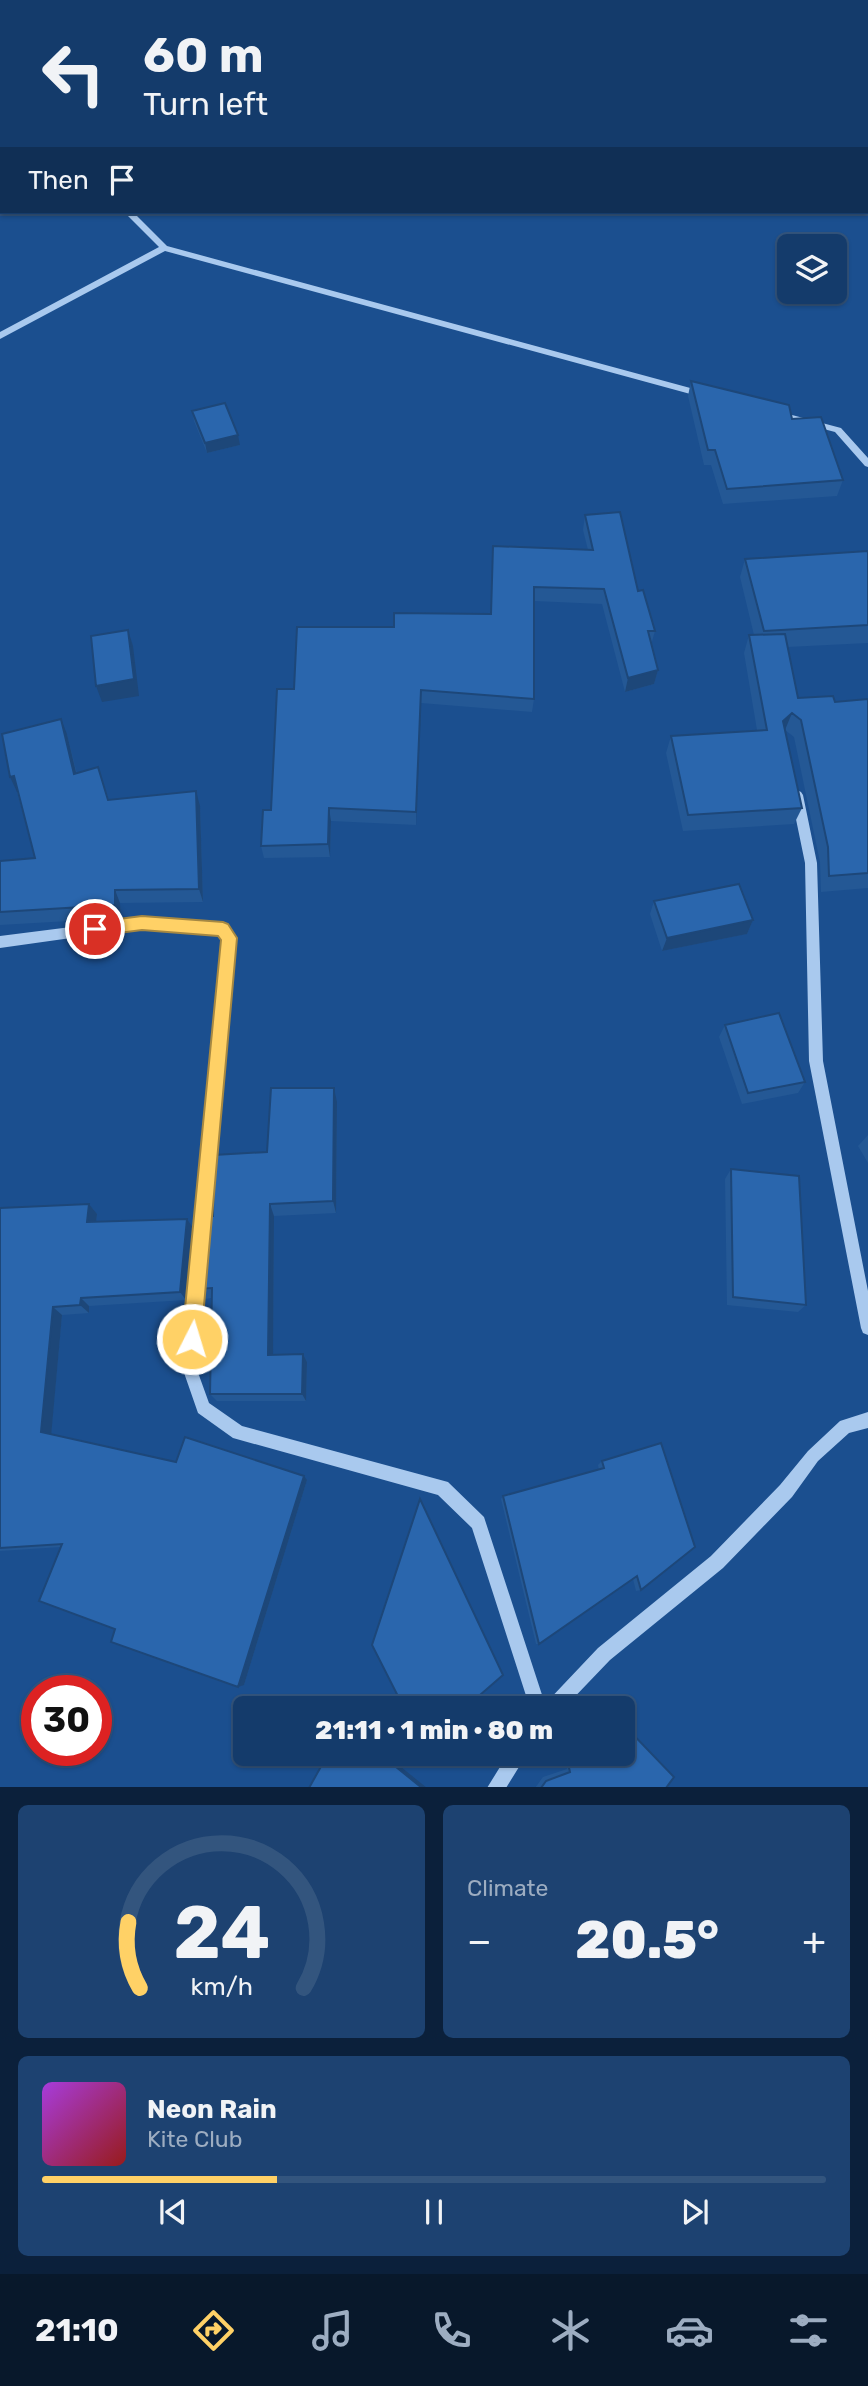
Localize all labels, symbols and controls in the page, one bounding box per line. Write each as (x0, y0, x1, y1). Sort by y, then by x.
text: 60 m (143, 26, 264, 84)
icon: left (28, 28, 119, 119)
text: Turn left (143, 85, 268, 123)
icon: arrive (103, 161, 141, 199)
text: Then (28, 165, 89, 196)
map controls (777, 234, 847, 304)
button: layers (777, 234, 847, 304)
pin (65, 899, 125, 959)
icon: arrive (76, 910, 114, 948)
position arrow (155, 1302, 229, 1376)
speed limit sign: 30 (21, 1675, 112, 1766)
text: 21:11 · 1 min · 80 m (315, 1715, 553, 1746)
text: Climate (467, 1874, 548, 1902)
text: 24 (173, 1890, 270, 1976)
text: 20.5° (575, 1909, 719, 1971)
text: − (467, 1918, 492, 1964)
text: + (802, 1918, 826, 1964)
text: km/h (190, 1971, 253, 2000)
text: Neon Rain (147, 2094, 277, 2125)
text: Kite Club (147, 2125, 242, 2153)
icon: previous (154, 2193, 192, 2231)
icon: pause (415, 2193, 453, 2231)
icon: next (676, 2193, 714, 2231)
icon: directions (189, 2306, 238, 2355)
icon: music (308, 2306, 357, 2355)
icon: phone (427, 2306, 476, 2355)
icon: climate (546, 2306, 595, 2355)
icon: car (665, 2306, 714, 2355)
icon: filters (784, 2306, 833, 2355)
text: 21:10 (35, 2311, 119, 2349)

